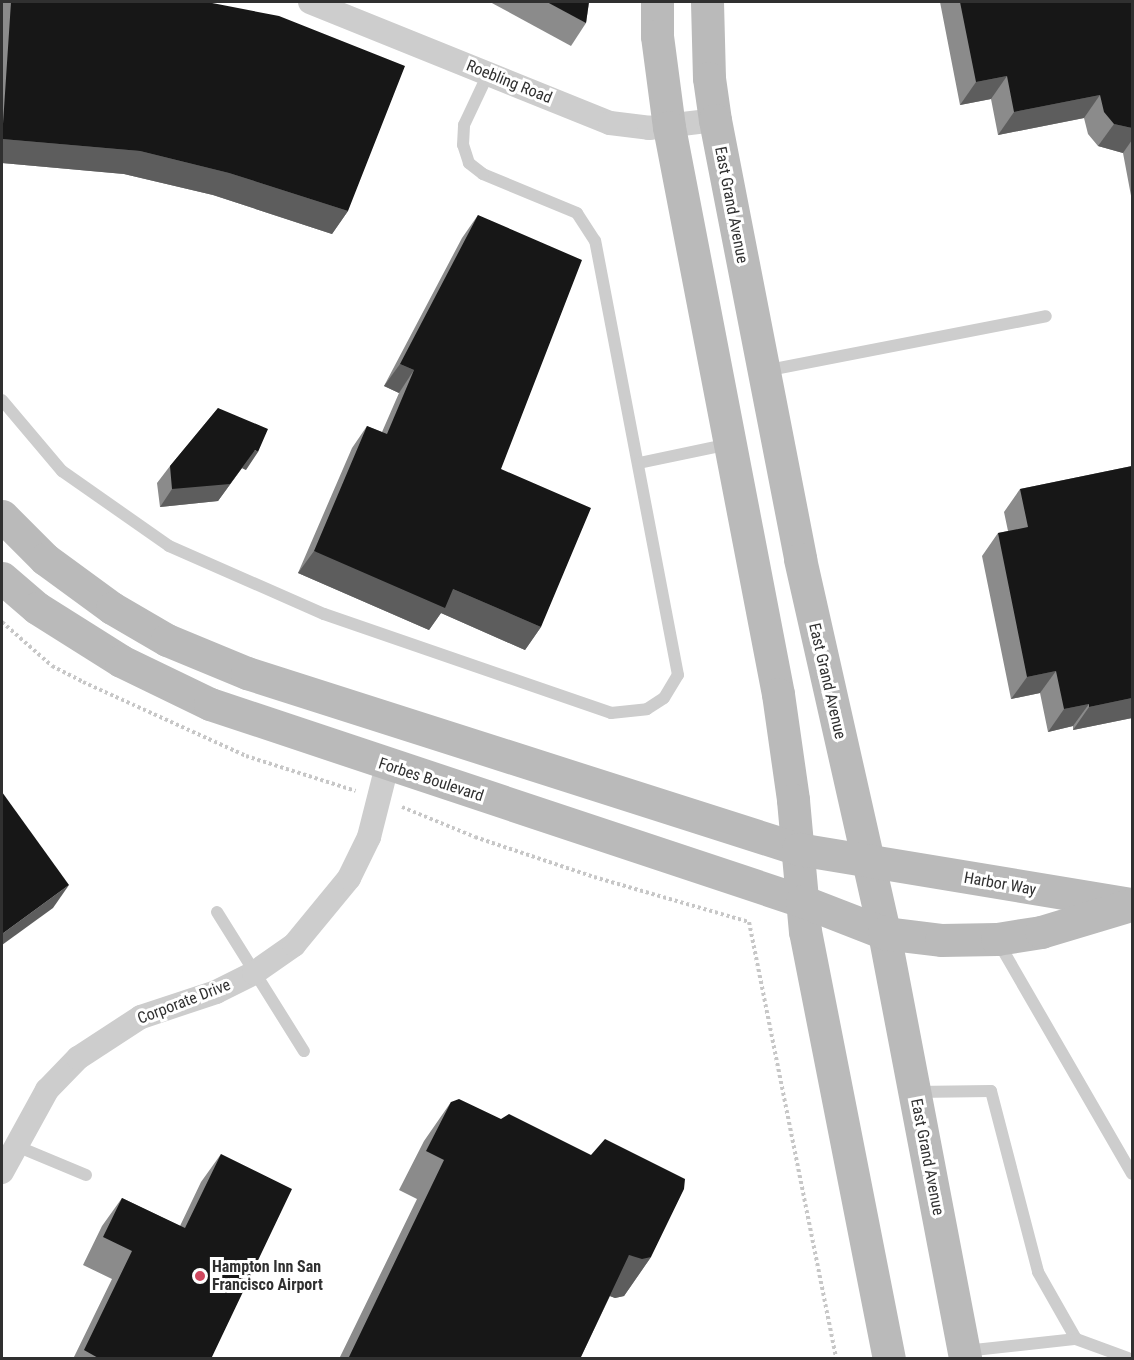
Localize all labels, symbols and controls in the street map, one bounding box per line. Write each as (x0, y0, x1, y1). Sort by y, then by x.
street label: Roebling Road (463, 56, 555, 108)
street label: East Grand Avenue (710, 145, 752, 265)
street label: East Grand Avenue (804, 621, 850, 741)
street label: Forbes Boulevard (376, 754, 486, 806)
street label: Harbor Way (962, 868, 1038, 900)
street label: Corporate Drive (135, 975, 233, 1029)
street label: East Grand Avenue (906, 1097, 948, 1217)
place label: Hampton Inn San Francisco Airport (212, 1257, 323, 1295)
marker: Hampton Inn San Francisco Airport (193, 1269, 207, 1283)

